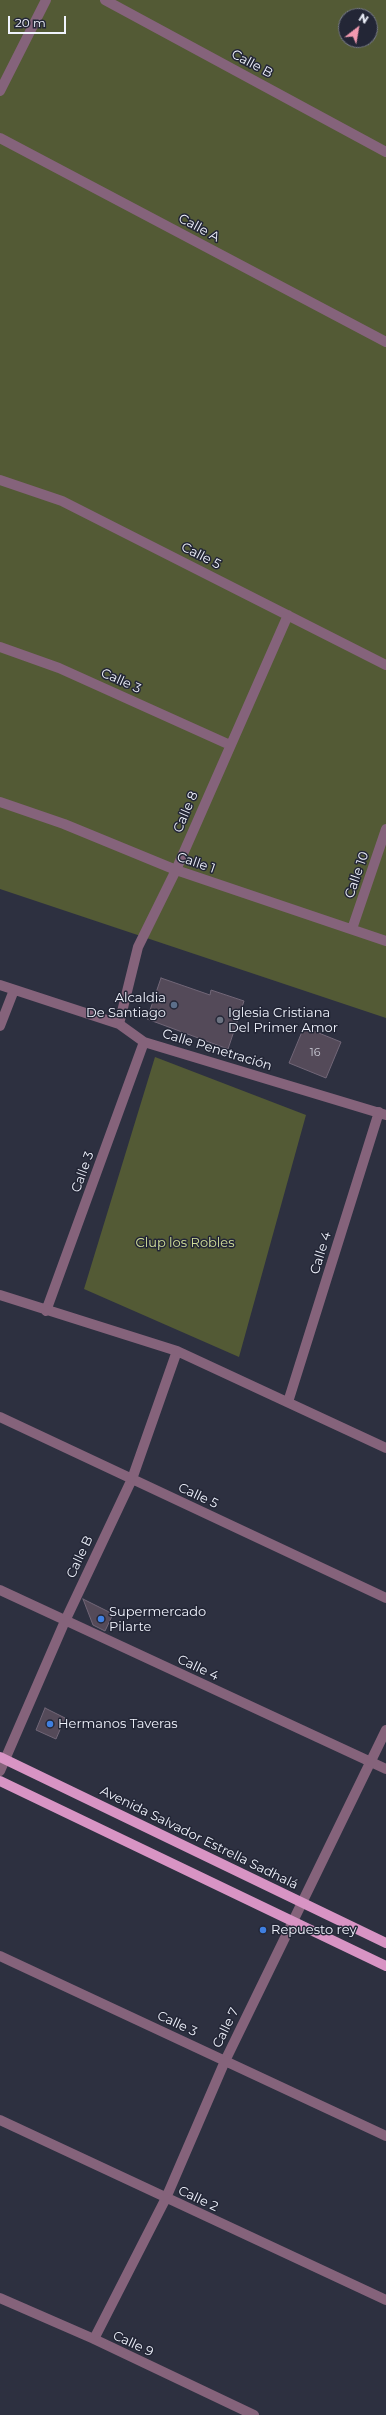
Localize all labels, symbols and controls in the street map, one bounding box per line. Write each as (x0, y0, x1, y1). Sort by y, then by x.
scale bar (10, 8, 68, 34)
north arrow (338, 8, 378, 48)
text: N (356, 10, 371, 27)
text: 20 m (15, 15, 46, 30)
street label: Calle B (229, 47, 275, 81)
street label: Calle A (176, 211, 222, 245)
street label: Calle 5 (179, 539, 223, 573)
street label: Calle 3 (98, 665, 144, 697)
street label: Calle 8 (170, 789, 202, 835)
street label: Calle 1 (175, 849, 217, 877)
street label: Calle 10 (342, 850, 372, 900)
place label: Alcaldia De Santiago (86, 990, 166, 1021)
marker: Alcaldia De Santiago (169, 1000, 179, 1010)
place label: Iglesia Cristiana Del Primer Amor (228, 1005, 338, 1036)
marker: Iglesia Cristiana Del Primer Amor (215, 1015, 225, 1025)
street label: Calle Penetración (160, 1026, 274, 1074)
house number: 16 (310, 1046, 320, 1060)
street label: Calle 3 (68, 1149, 98, 1195)
street label: Calle 4 (307, 1230, 335, 1276)
park label: Clup los Robles (135, 1235, 235, 1251)
street label: Calle 5 (175, 1480, 221, 1512)
street label: Calle B (63, 1533, 97, 1581)
place label: Supermercado Pilarte (109, 1604, 206, 1635)
marker: Supermercado Pilarte (96, 1614, 106, 1624)
street label: Calle 4 (175, 1652, 221, 1684)
place label: Hermanos Taveras (58, 1716, 178, 1732)
marker: Hermanos Taveras (45, 1719, 55, 1729)
street label: Avenida Salvador Estrella Sadhalá (97, 1783, 301, 1893)
place label: Repuesto rey (271, 1922, 356, 1938)
marker: Repuesto rey (258, 1925, 268, 1935)
street label: Calle 7 (210, 2005, 242, 2051)
street label: Calle 3 (155, 2008, 199, 2040)
street label: Calle 2 (175, 2183, 221, 2215)
street label: Calle 9 (110, 2328, 156, 2360)

